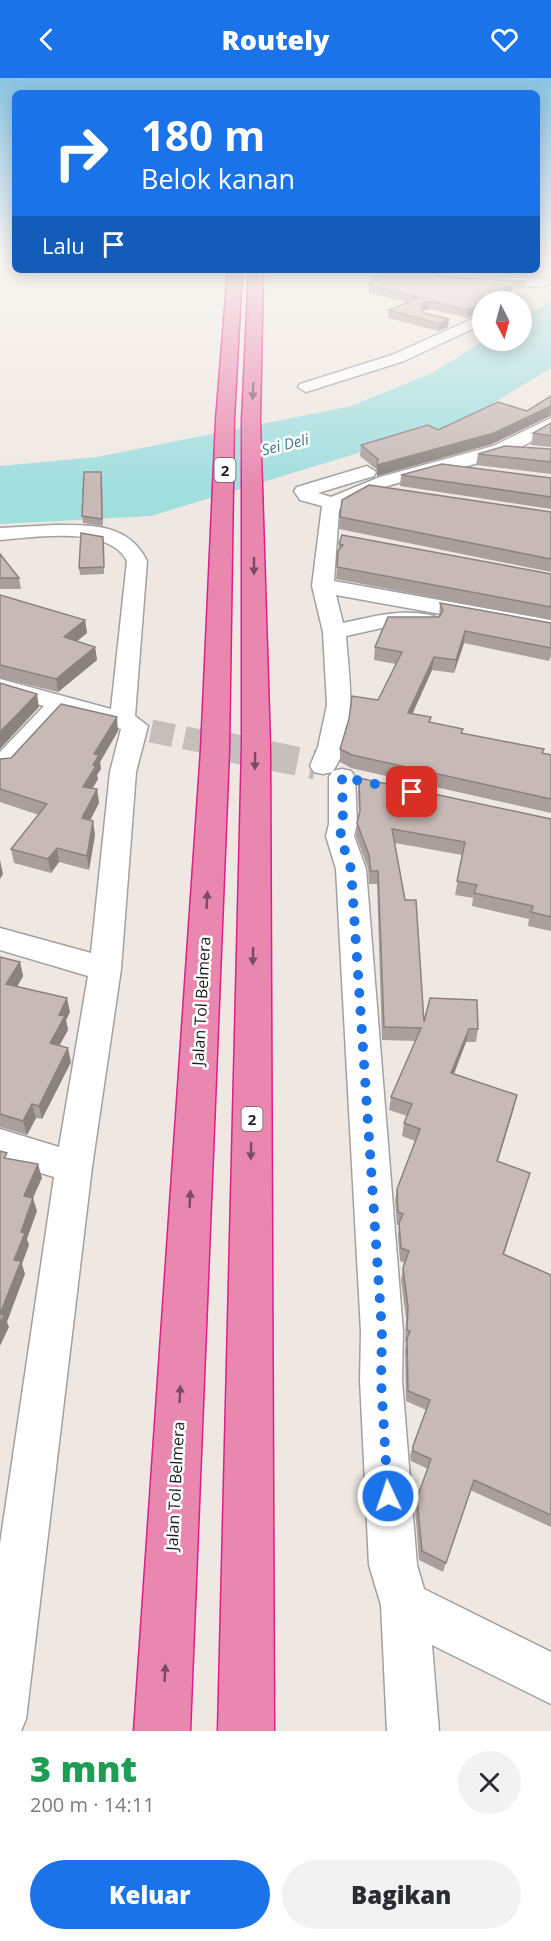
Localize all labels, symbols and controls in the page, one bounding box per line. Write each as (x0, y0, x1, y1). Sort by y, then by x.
text: Routely (222, 21, 329, 58)
icon: back (30, 23, 63, 56)
icon: heart (488, 23, 521, 56)
text: 180 m (141, 106, 265, 163)
icon: right (42, 114, 120, 192)
text: Belok kanan (141, 160, 295, 197)
icon: arrive (97, 228, 130, 261)
text: Lalu (42, 230, 85, 260)
north arrow (472, 291, 532, 351)
map controls (472, 291, 532, 351)
one-way arrow (248, 382, 257, 401)
water label: Sei Deli (259, 428, 311, 459)
road number: 2 (214, 458, 236, 482)
one-way arrow (249, 556, 259, 575)
one-way arrow (250, 751, 260, 770)
pin (386, 766, 437, 817)
icon: arrive (395, 775, 428, 808)
one-way arrow (202, 890, 211, 909)
street label: Jalan Tol Belmera (187, 936, 215, 1068)
one-way arrow (249, 946, 258, 965)
road number: 2 (242, 1107, 262, 1131)
one-way arrow (247, 1141, 256, 1160)
one-way arrow (186, 1190, 195, 1209)
one-way arrow (175, 1384, 185, 1403)
street label: Jalan Tol Belmera (161, 1421, 189, 1553)
position arrow (356, 1464, 420, 1528)
one-way arrow (160, 1663, 169, 1682)
text: 3 mnt (30, 1744, 137, 1793)
button: close (458, 1751, 521, 1814)
text: 200 m · 14:11 (30, 1791, 155, 1818)
button: Keluar (30, 1860, 270, 1929)
button: Bagikan (282, 1860, 521, 1929)

